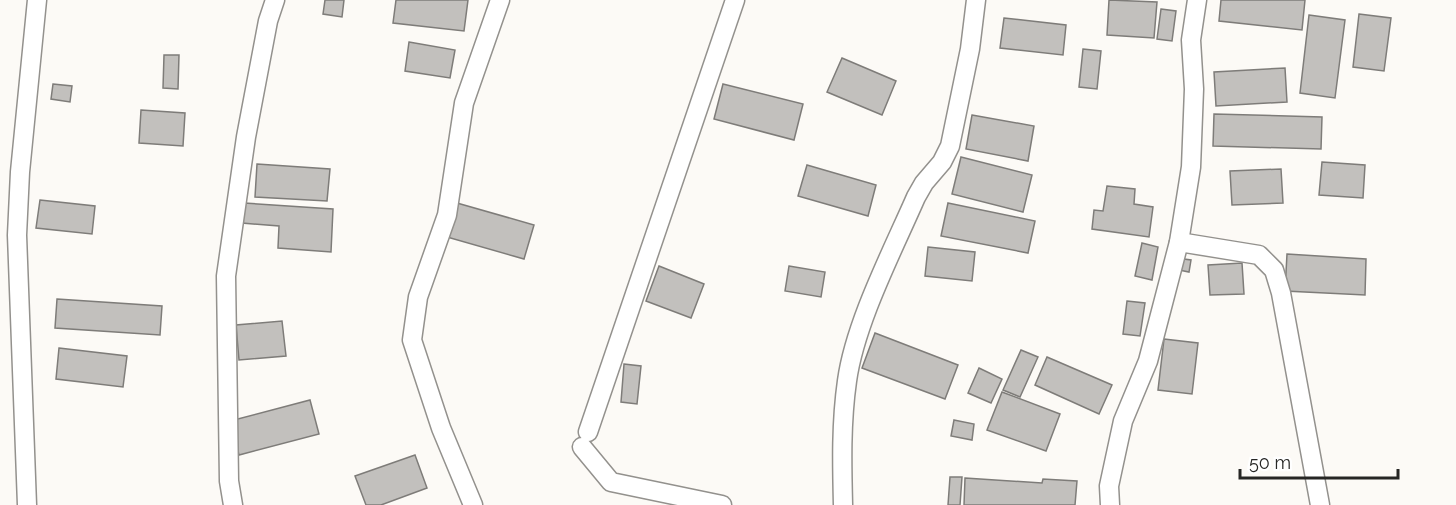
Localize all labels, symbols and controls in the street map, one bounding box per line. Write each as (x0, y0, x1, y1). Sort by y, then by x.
scale bar (1240, 442, 1398, 480)
text: 50 m (1249, 452, 1291, 473)

